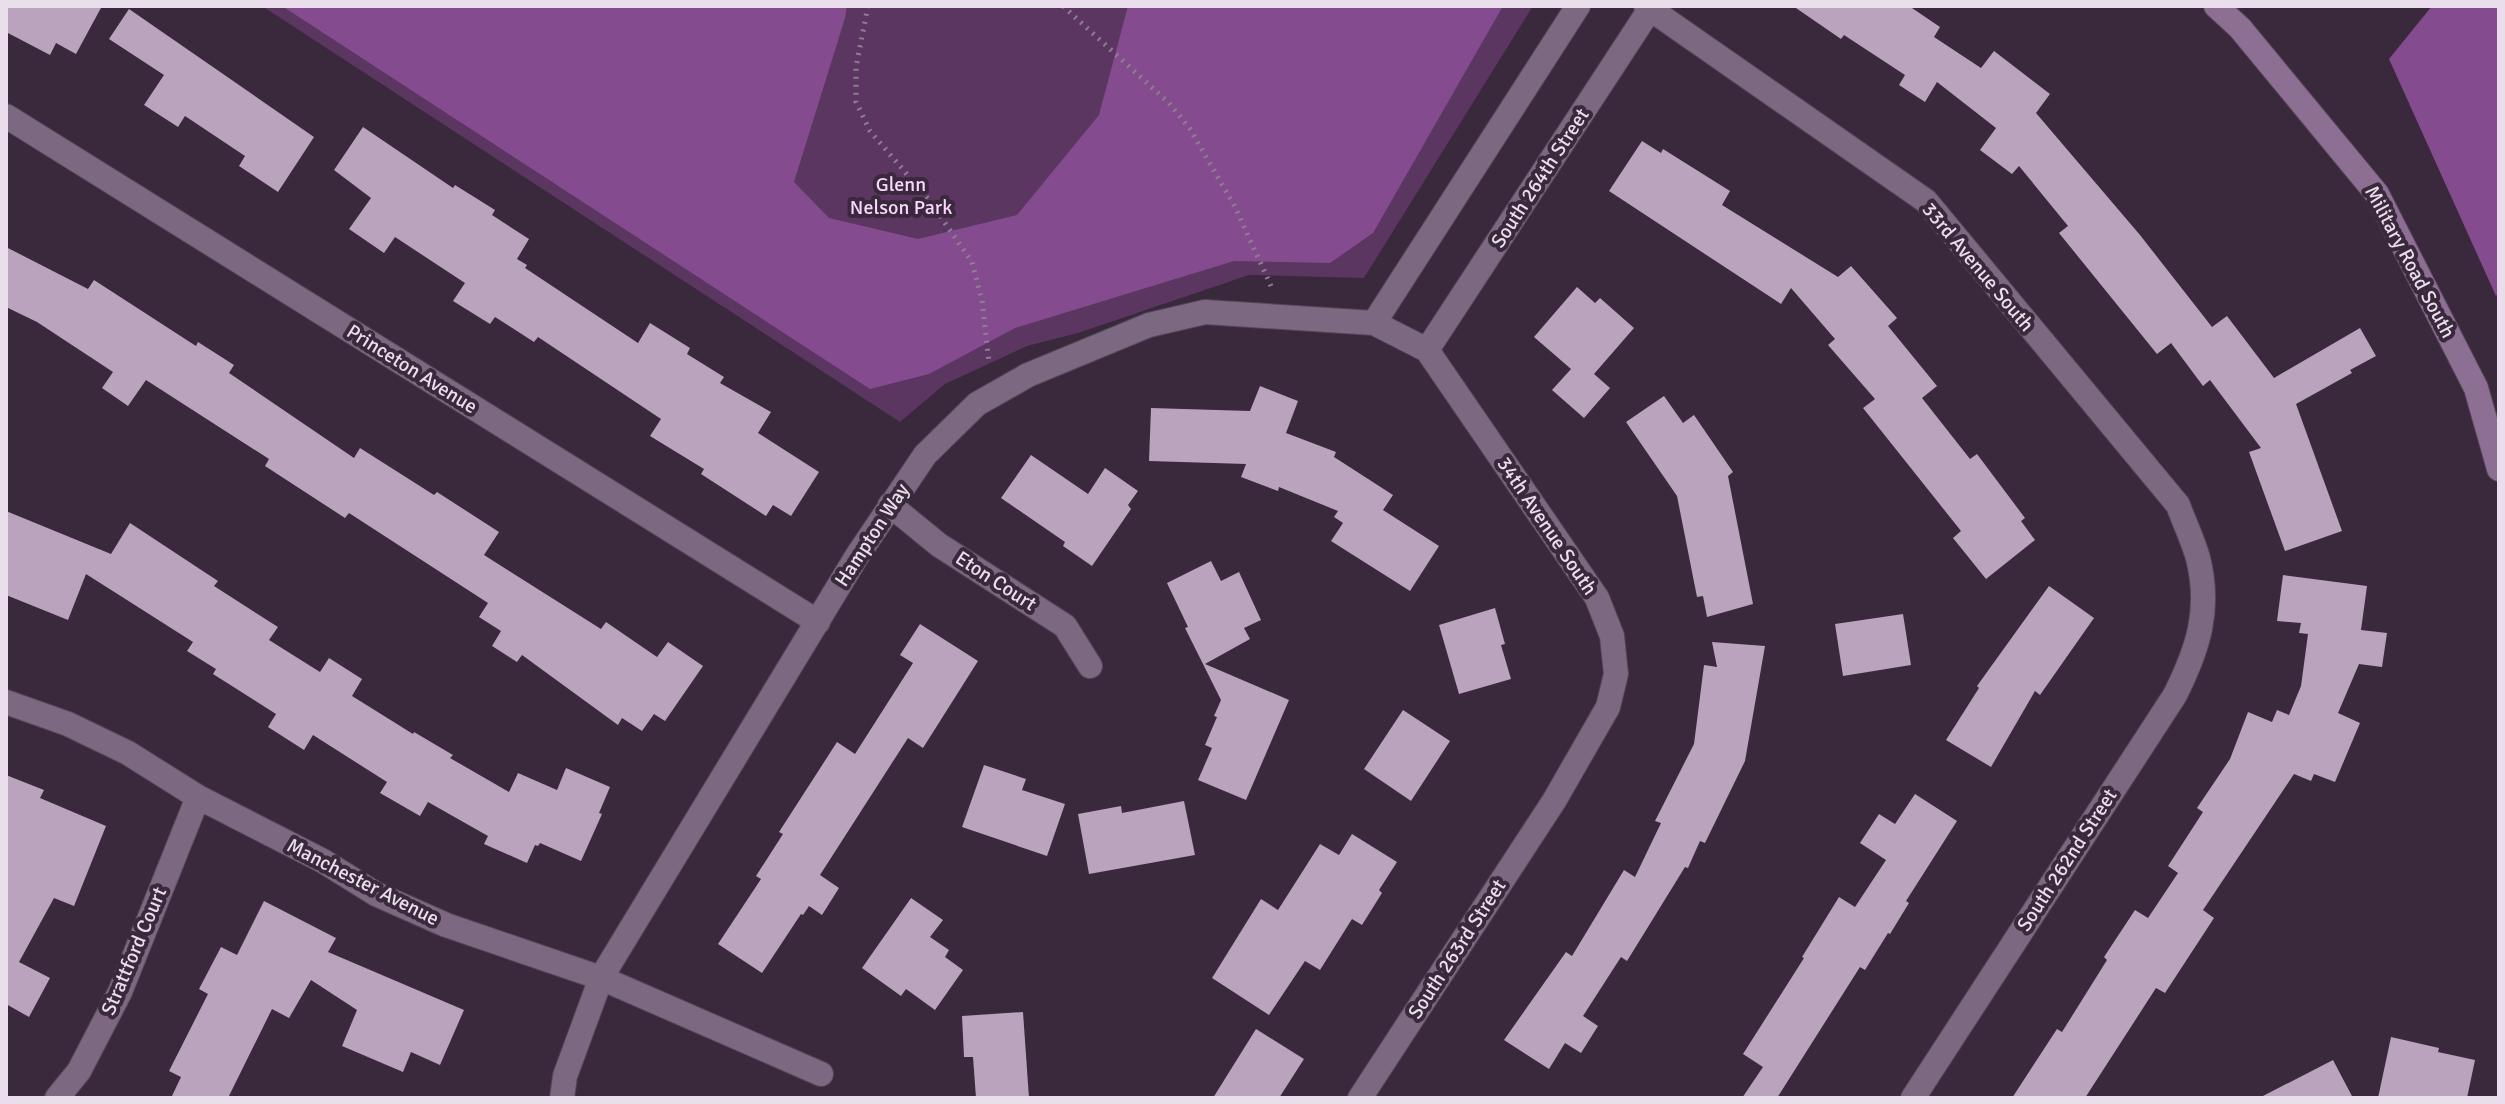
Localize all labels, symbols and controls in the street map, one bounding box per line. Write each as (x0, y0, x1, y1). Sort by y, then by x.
street label: South 264th Street (1486, 103, 1594, 253)
park label: Glenn Nelson Park (850, 172, 952, 220)
street label: Military Road South (2359, 182, 2461, 342)
street label: 33rd Avenue South (1917, 197, 2039, 337)
street label: Princeton Avenue (342, 319, 482, 419)
street label: 34th Avenue South (1492, 452, 1602, 600)
street label: Hampton Way (829, 478, 915, 591)
street label: Eton Court (951, 546, 1041, 616)
street label: South 262nd Street (2012, 784, 2122, 936)
street label: Manchester Avenue (283, 833, 443, 931)
street label: South 263rd Street (1403, 874, 1511, 1024)
street label: Strattford Court (96, 883, 172, 1019)

